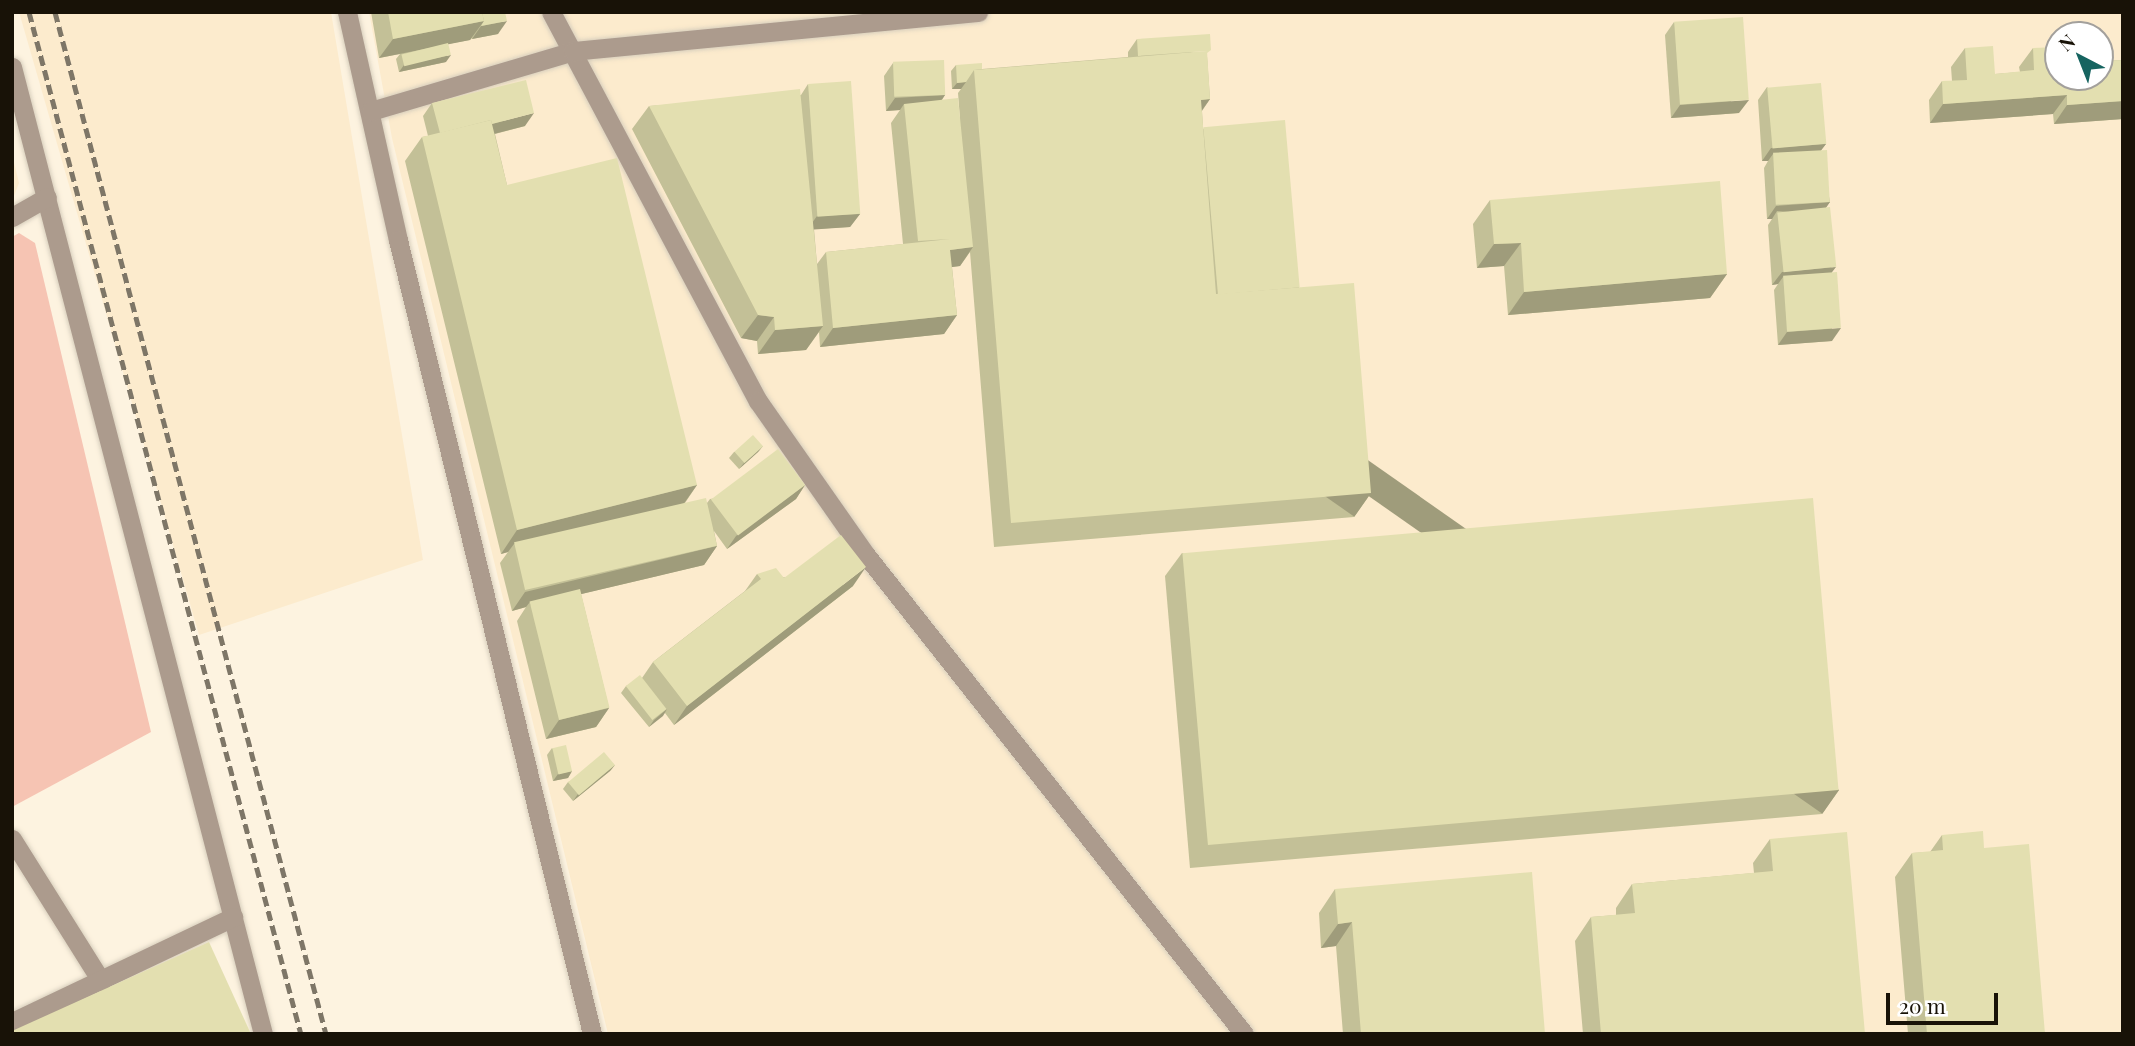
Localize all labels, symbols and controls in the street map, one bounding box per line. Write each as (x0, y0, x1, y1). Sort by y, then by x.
north arrow (2044, 21, 2114, 91)
text: N (2052, 28, 2080, 56)
scale bar (1890, 979, 2002, 1023)
text: 20 m (1899, 991, 1946, 1019)

